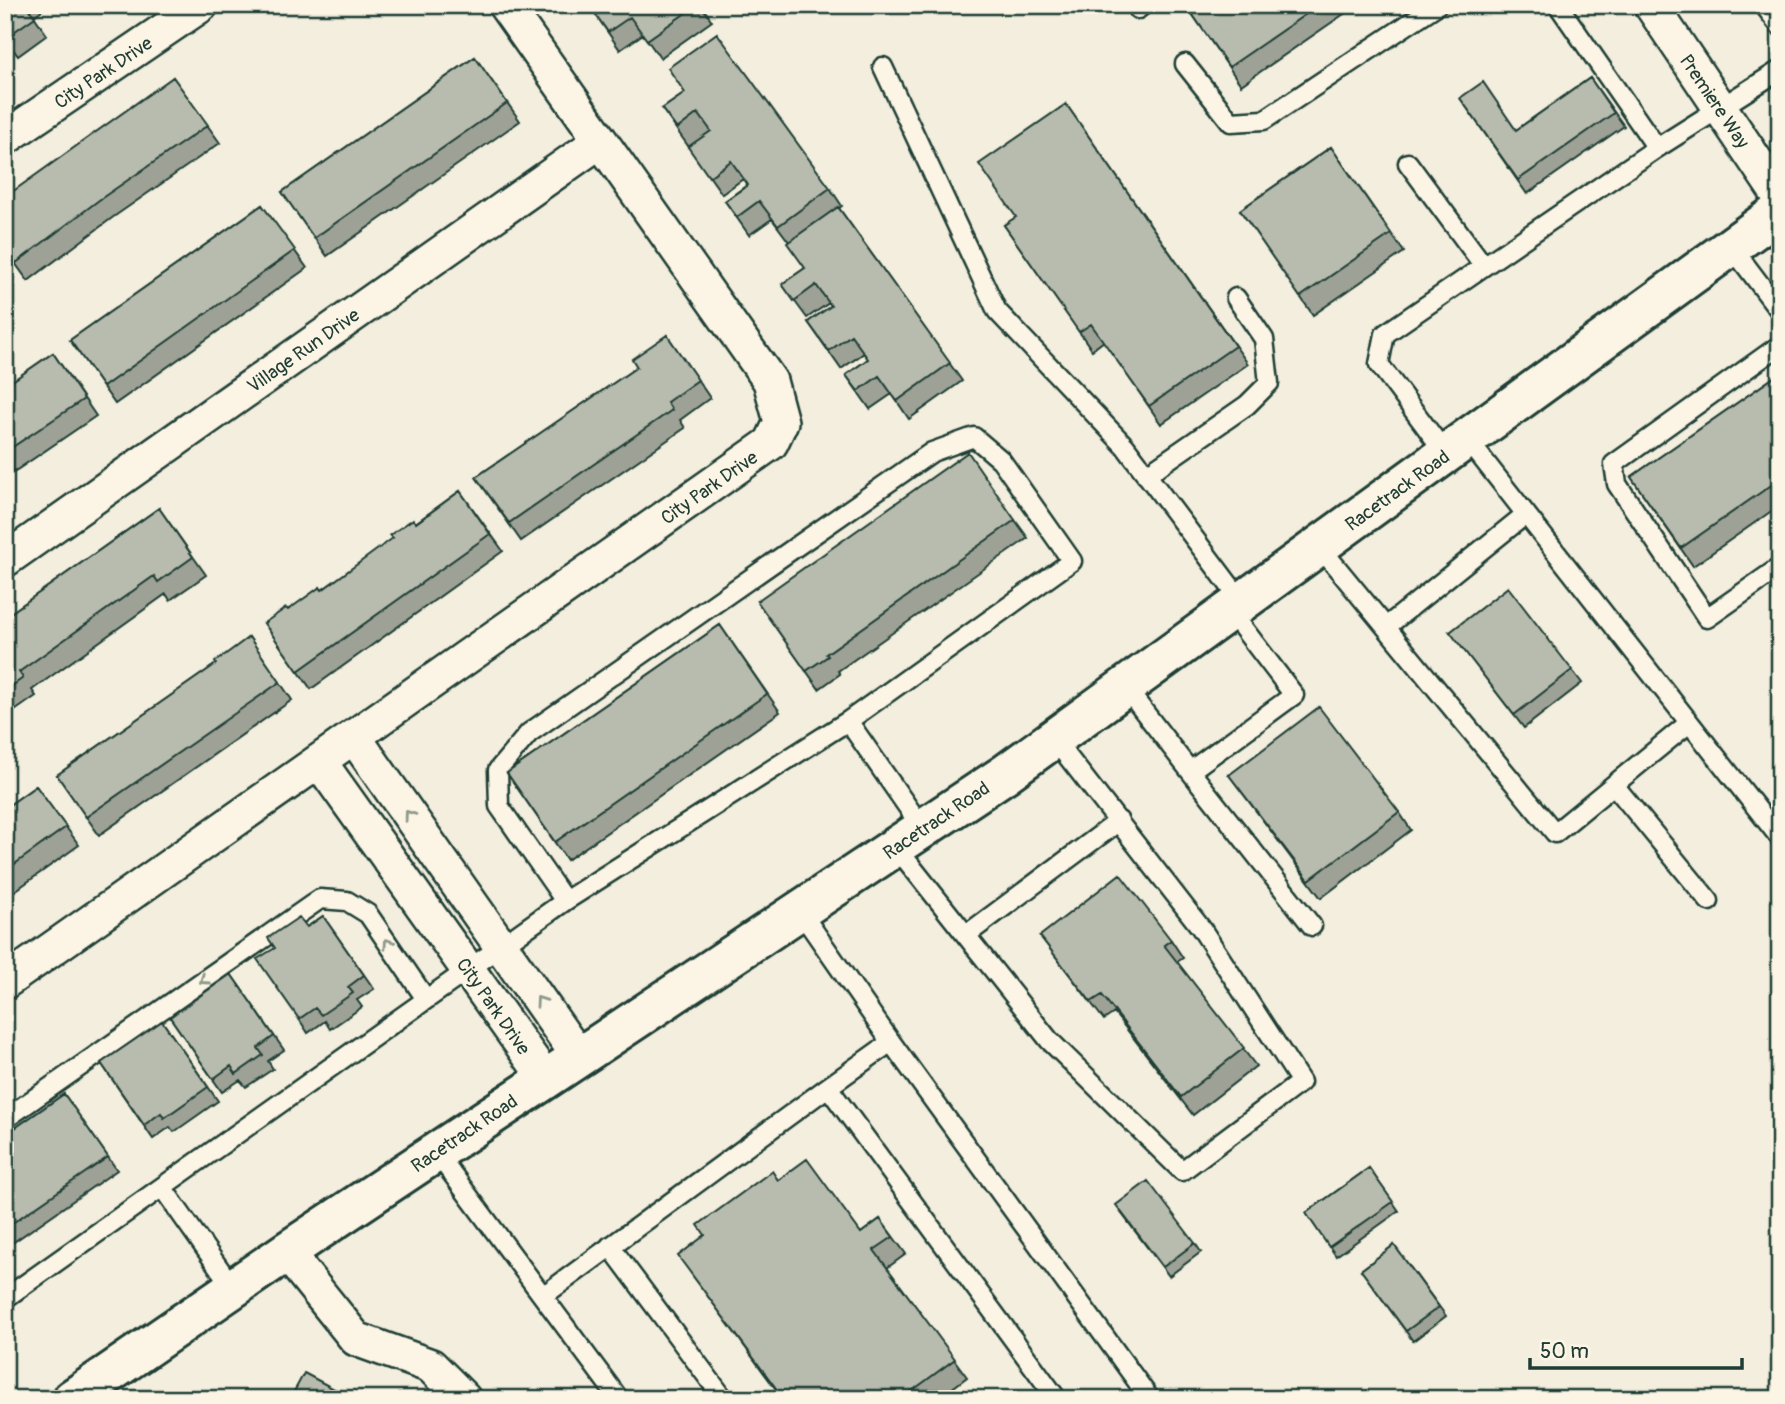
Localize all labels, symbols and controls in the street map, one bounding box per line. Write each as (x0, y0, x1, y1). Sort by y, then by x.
street label: City Park Drive (50, 31, 158, 114)
street label: Premiere Way (1674, 50, 1754, 153)
street label: Village Run Drive (243, 303, 365, 398)
street label: City Park Drive (656, 445, 763, 530)
street label: Racetrack Road (1341, 445, 1454, 537)
street label: Racetrack Road (879, 776, 994, 865)
one-way arrow (405, 810, 417, 823)
one-way arrow (384, 938, 396, 951)
street label: City Park Drive (451, 953, 536, 1060)
one-way arrow (199, 972, 212, 984)
one-way arrow (536, 996, 548, 1009)
street label: Racetrack Road (407, 1089, 522, 1178)
scale bar (1530, 1327, 1741, 1371)
text: 50 m (1540, 1338, 1589, 1365)

